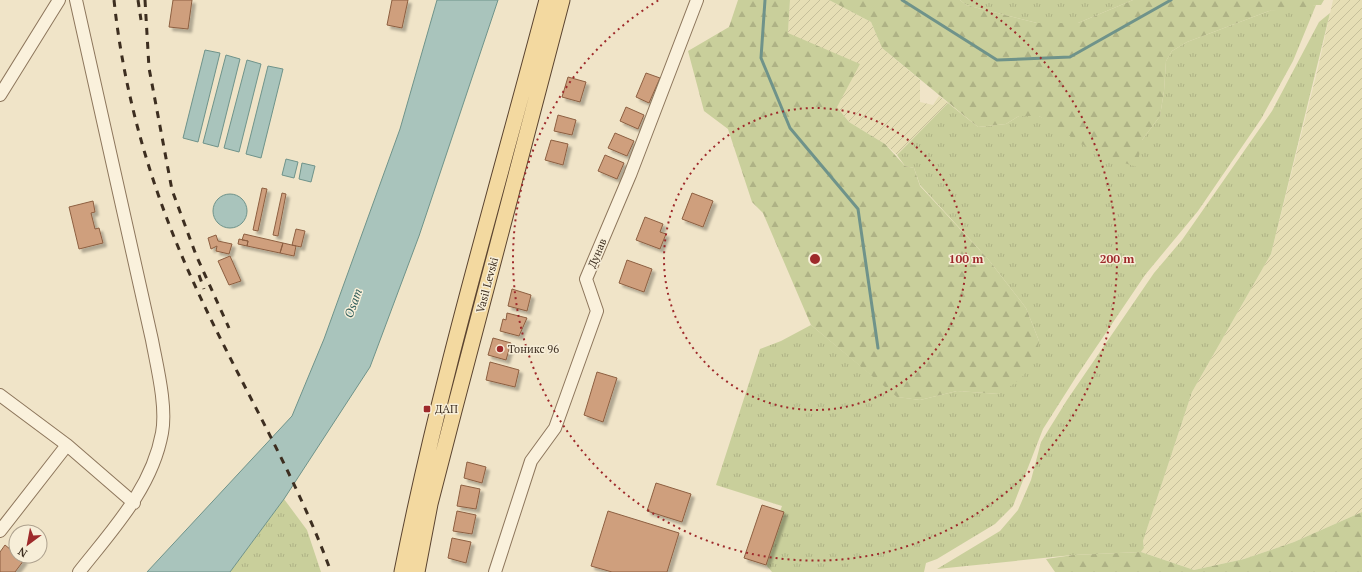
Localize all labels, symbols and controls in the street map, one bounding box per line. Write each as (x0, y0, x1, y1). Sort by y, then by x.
street label: Дунав (585, 236, 610, 270)
text: 100 m (949, 251, 983, 266)
text: 200 m (1100, 251, 1134, 266)
centre of rings (808, 252, 822, 266)
street label: Vasil Levski (473, 256, 501, 314)
water label: Osam (341, 286, 365, 320)
place label: Тоникс 96 (508, 342, 559, 356)
marker: Тоникс 96 (495, 344, 505, 354)
place label: ДАП (435, 402, 458, 416)
marker: ДАП (422, 404, 432, 414)
north arrow (8, 524, 48, 564)
text: N (15, 544, 30, 561)

